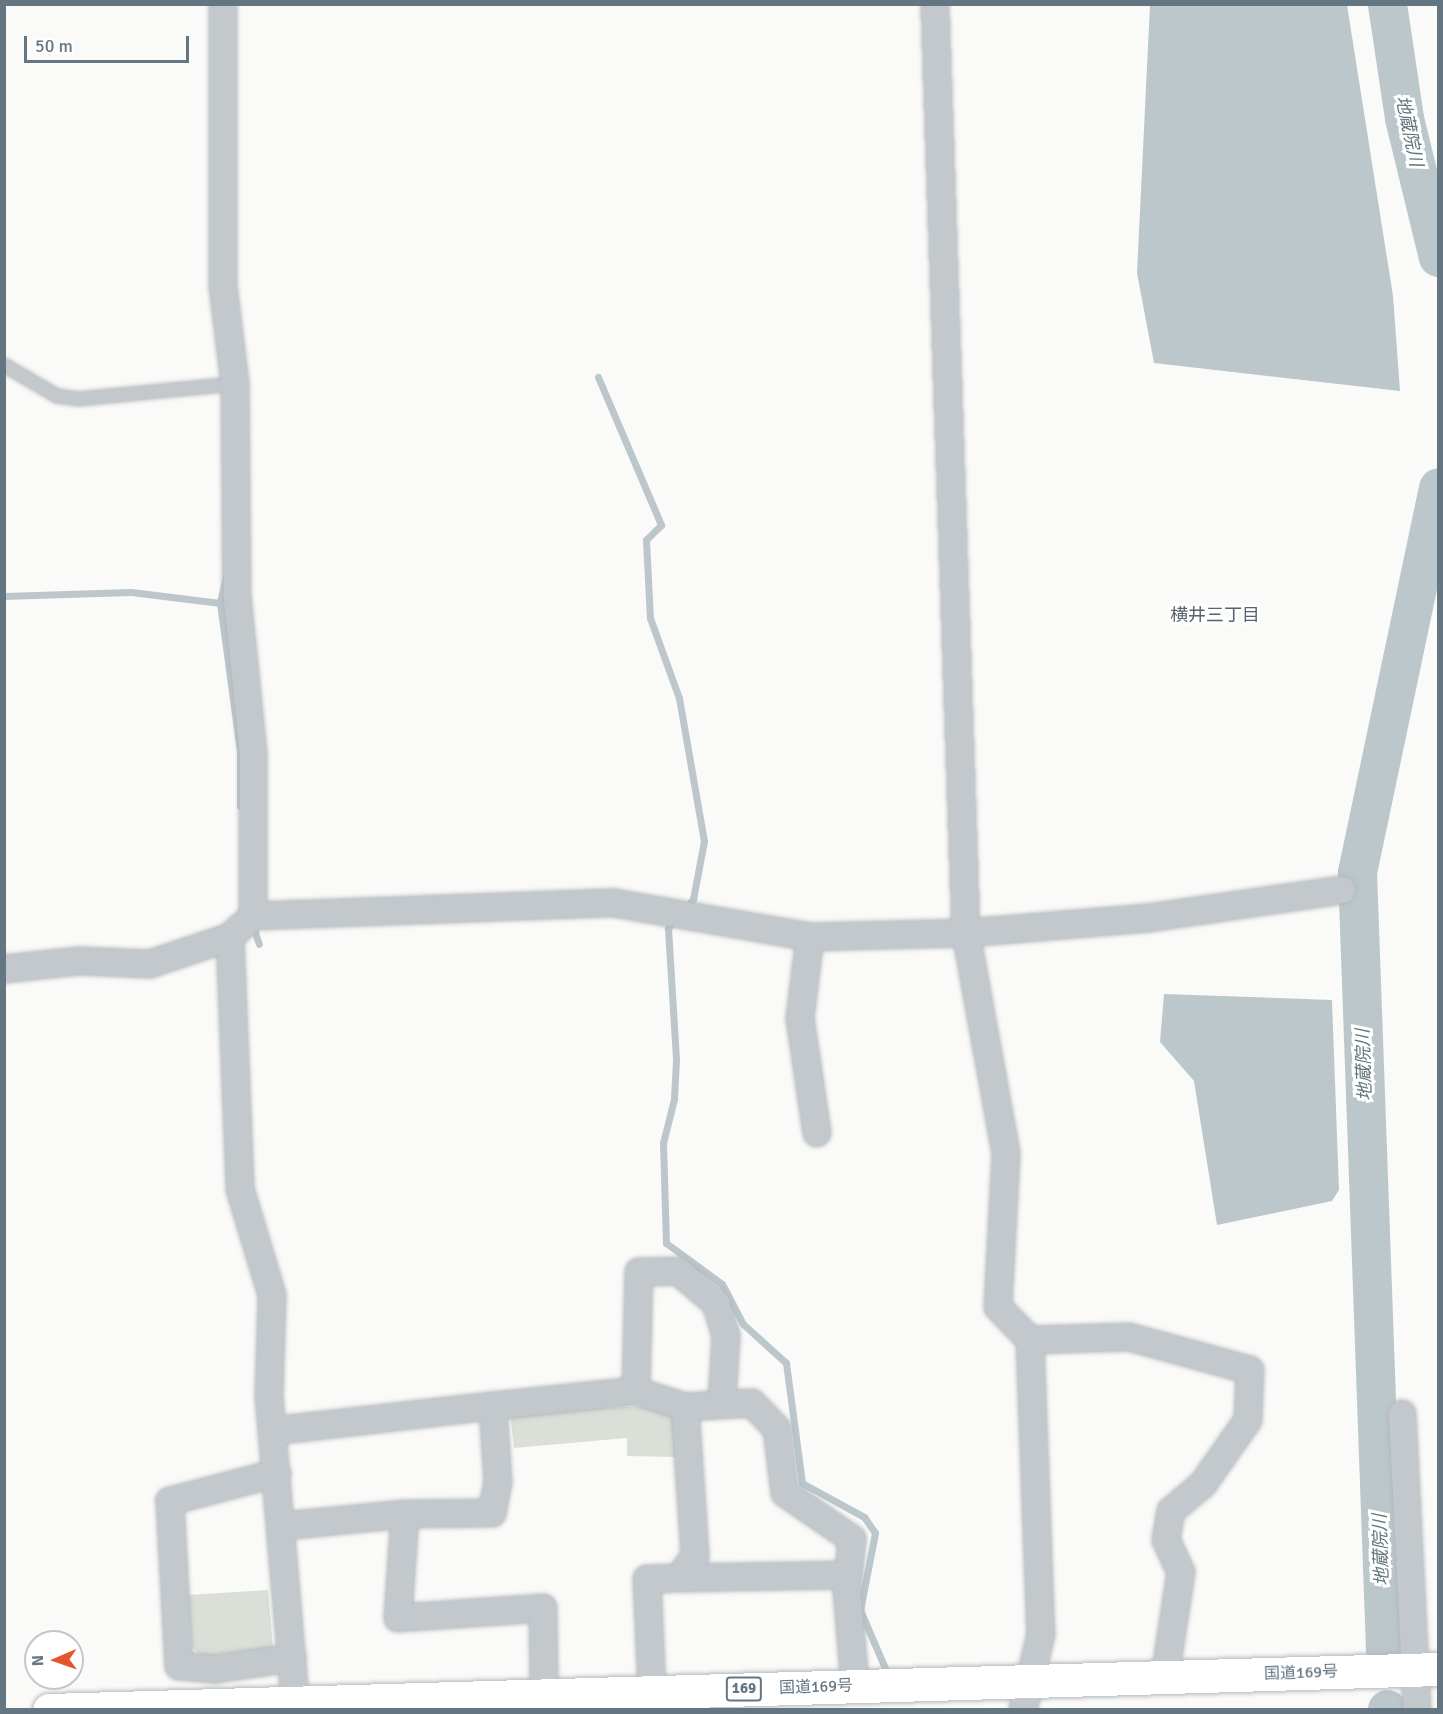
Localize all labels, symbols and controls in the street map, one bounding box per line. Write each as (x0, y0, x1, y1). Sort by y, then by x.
scale bar (27, 24, 192, 62)
text: 50 m (35, 35, 73, 57)
water label: 地蔵院川 (1391, 94, 1427, 168)
district label: 横井三丁目 (1170, 604, 1260, 626)
water label: 地蔵院川 (1352, 1029, 1376, 1101)
water label: 地蔵院川 (1369, 1514, 1393, 1586)
north arrow (24, 1630, 84, 1690)
text: N (28, 1655, 48, 1666)
street label: 国道169号 (1264, 1662, 1338, 1684)
street label: 国道169号 (779, 1676, 853, 1698)
road number: 169 (724, 1677, 764, 1701)

